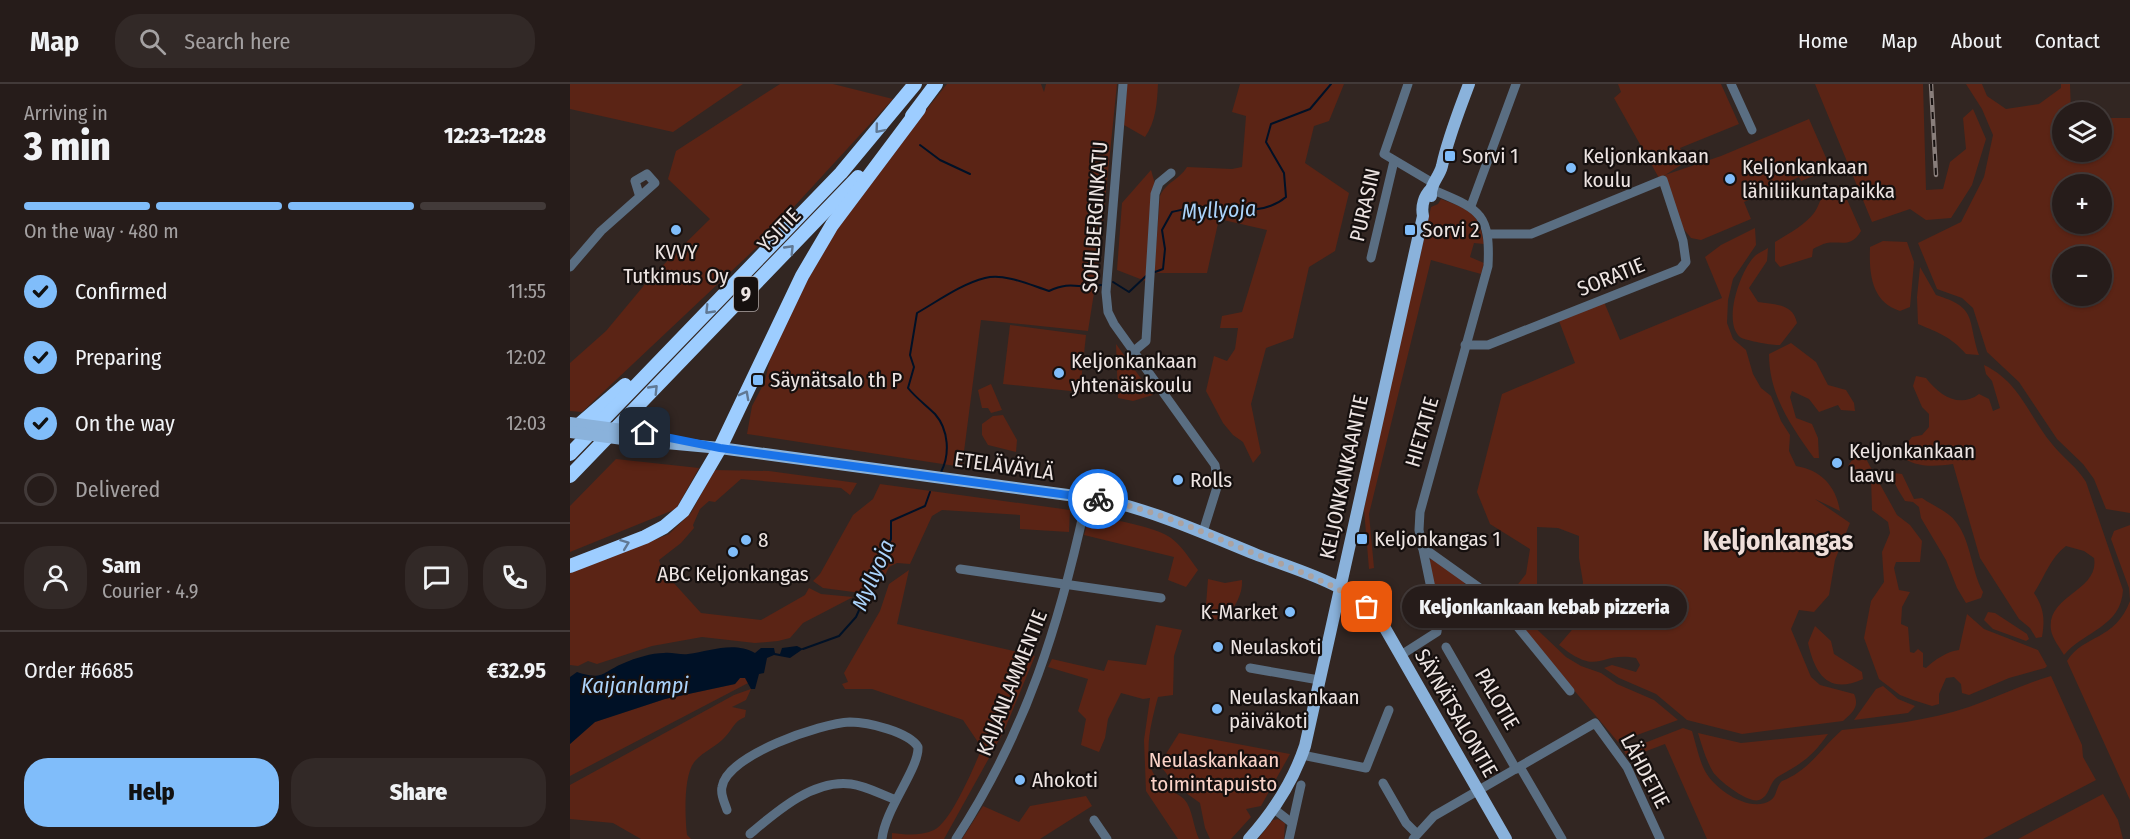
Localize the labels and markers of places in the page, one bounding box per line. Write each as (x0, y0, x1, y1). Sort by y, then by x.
place label: Sorvi 1 (1462, 143, 1519, 169)
place label: Keljonkankaan koulu (1583, 143, 1709, 193)
marker: Sorvi 1 (1443, 149, 1457, 163)
place label: Keljonkankaan lähiliikuntapaikka (1742, 154, 1895, 204)
marker: Keljonkankaan koulu (1564, 161, 1578, 175)
marker: Keljonkankaan lähiliikuntapaikka (1723, 172, 1737, 186)
place label: Sorvi 2 (1422, 217, 1480, 243)
marker: KVVY Tutkimus Oy (669, 223, 683, 237)
marker: Sorvi 2 (1403, 223, 1417, 237)
place label: KVVY Tutkimus Oy (623, 239, 729, 289)
place label: Keljonkankaan yhtenäiskoulu (1071, 348, 1197, 398)
marker: Keljonkankaan yhtenäiskoulu (1052, 366, 1066, 380)
place label: Säynätsalo th P (770, 367, 902, 393)
marker: Säynätsalo th P (751, 373, 765, 387)
pin (619, 407, 670, 458)
place label: Keljonkankaan laavu (1849, 438, 1975, 488)
marker: Keljonkankaan laavu (1830, 456, 1844, 470)
place label: Rolls (1190, 467, 1232, 493)
marker: Rolls (1171, 473, 1185, 487)
place label: Keljonkangas 1 (1374, 526, 1501, 552)
place label: 8 (758, 527, 769, 553)
marker: Keljonkangas 1 (1355, 532, 1369, 546)
marker: 8 (739, 533, 753, 547)
marker: ABC Keljonkangas (726, 545, 740, 559)
place label: ABC Keljonkangas (657, 561, 809, 587)
pin (1341, 581, 1392, 632)
callout: Keljonkankaan kebab pizzeria (1403, 586, 1688, 628)
place label: K-Market (1200, 599, 1278, 625)
marker: K-Market (1283, 605, 1297, 619)
place label: Neulaskoti (1230, 634, 1321, 660)
marker: Neulaskoti (1211, 640, 1225, 654)
place label: Neulaskankaan päiväkoti (1229, 684, 1360, 734)
marker: Neulaskankaan päiväkoti (1210, 702, 1224, 716)
place label: Ahokoti (1032, 767, 1098, 793)
marker: Ahokoti (1013, 773, 1027, 787)

